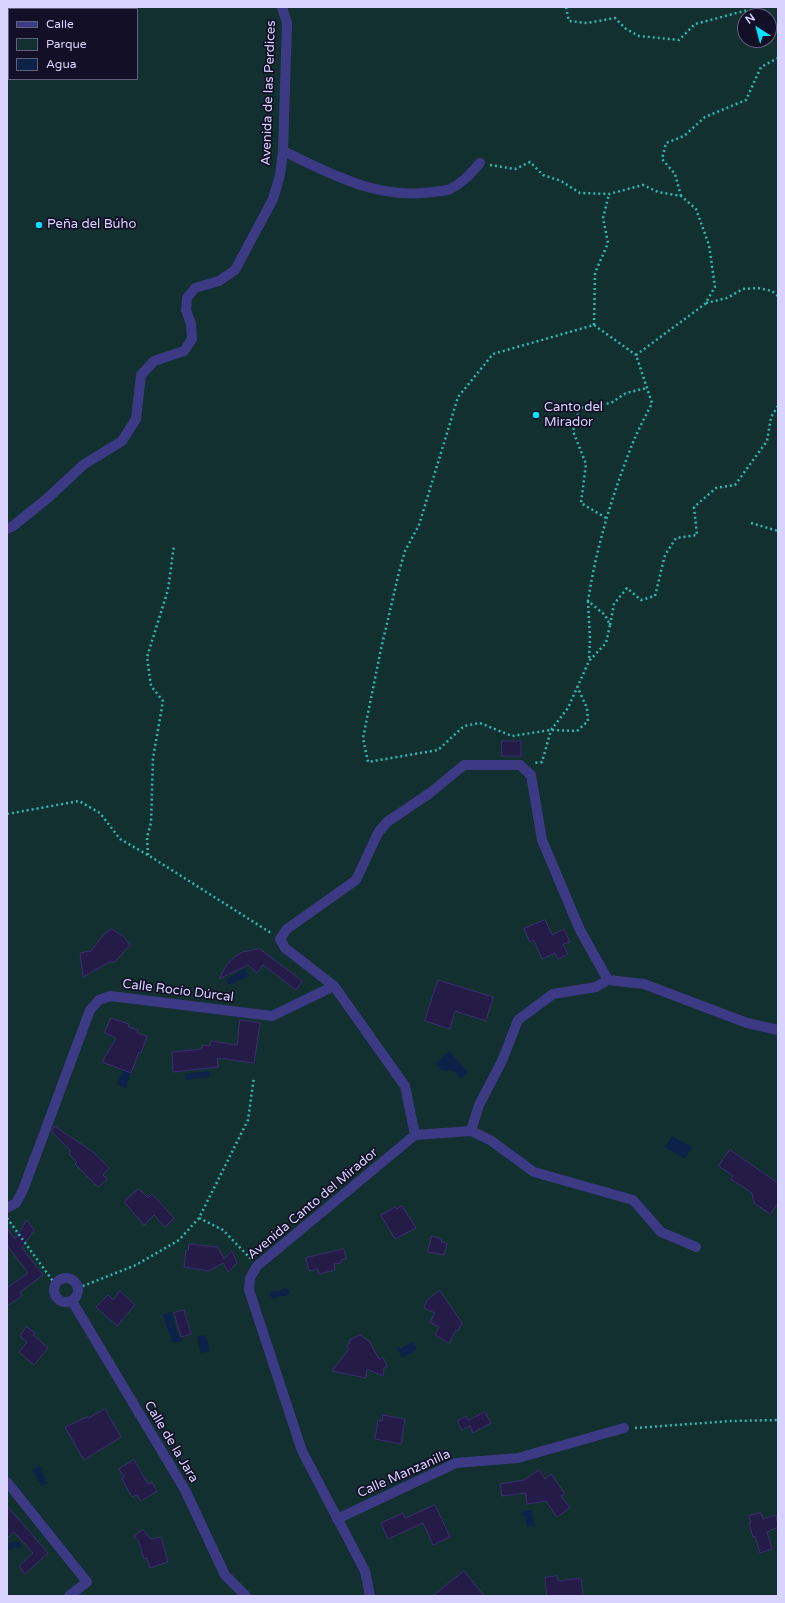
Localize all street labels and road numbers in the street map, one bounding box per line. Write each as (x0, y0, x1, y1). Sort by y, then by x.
street label: Avenida de las Perdices (259, 20, 279, 166)
street label: Calle Rocío Dúrcal (121, 976, 235, 1006)
street label: Avenida Canto del Mirador (245, 1145, 381, 1263)
street label: Calle de la Jara (141, 1399, 201, 1485)
street label: Calle Manzanilla (355, 1447, 453, 1501)

